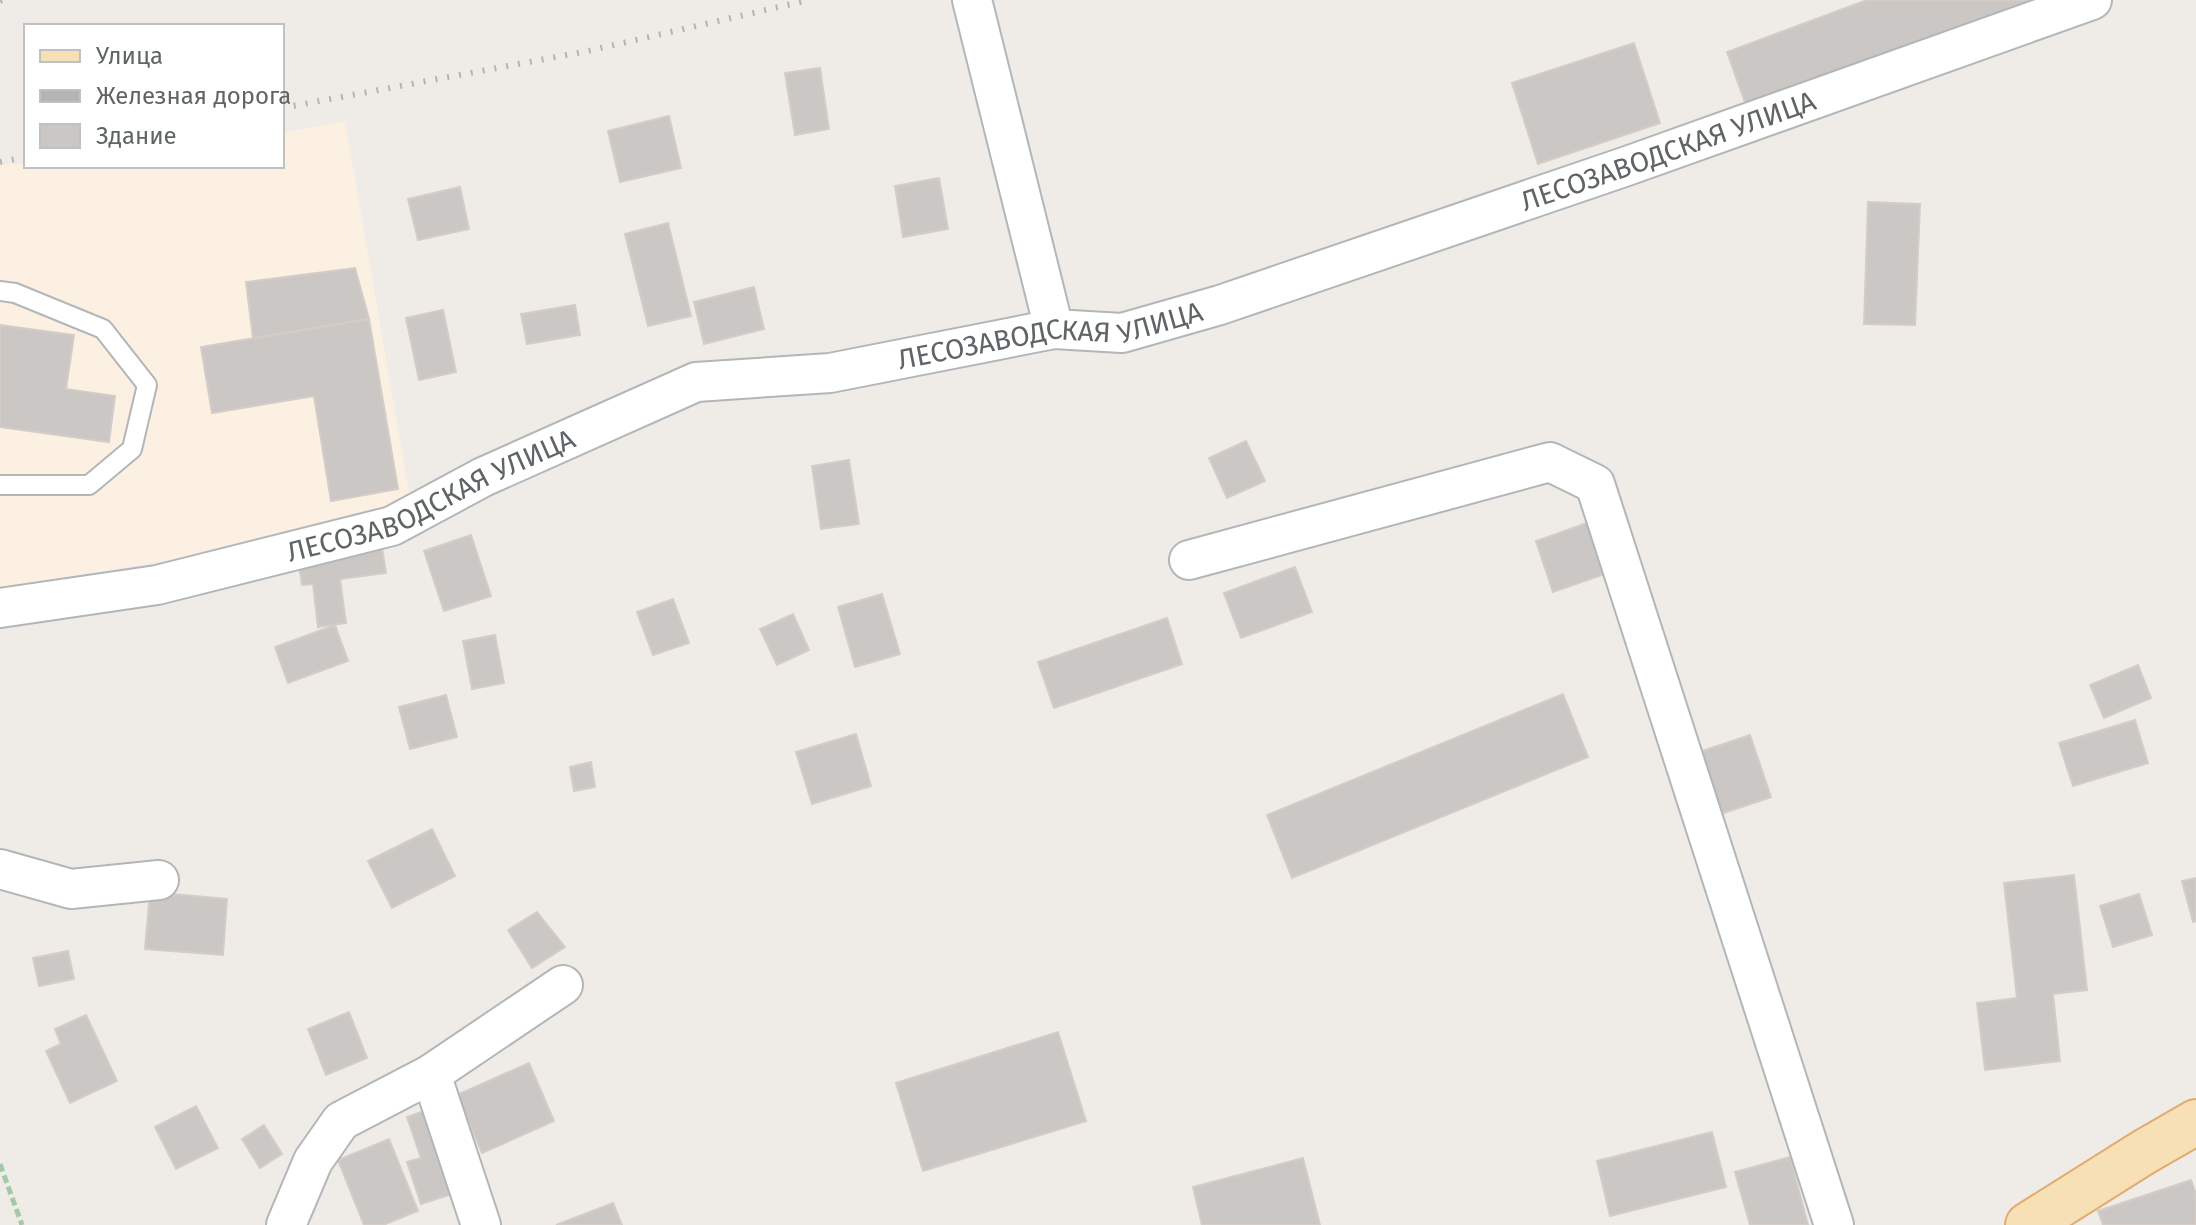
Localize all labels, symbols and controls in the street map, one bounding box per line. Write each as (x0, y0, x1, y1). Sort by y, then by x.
legend (24, 24, 284, 168)
text: Улица (96, 42, 163, 70)
text: Железная дорога (96, 82, 291, 110)
street label: ЛЕСОЗАВОДСКАЯ УЛИЦА (1516, 84, 1820, 218)
text: Здание (96, 122, 177, 150)
street label: ЛЕСОЗАВОДСКАЯ УЛИЦА (895, 295, 1206, 376)
street label: ЛЕСОЗАВОДСКАЯ УЛИЦА (283, 422, 580, 569)

